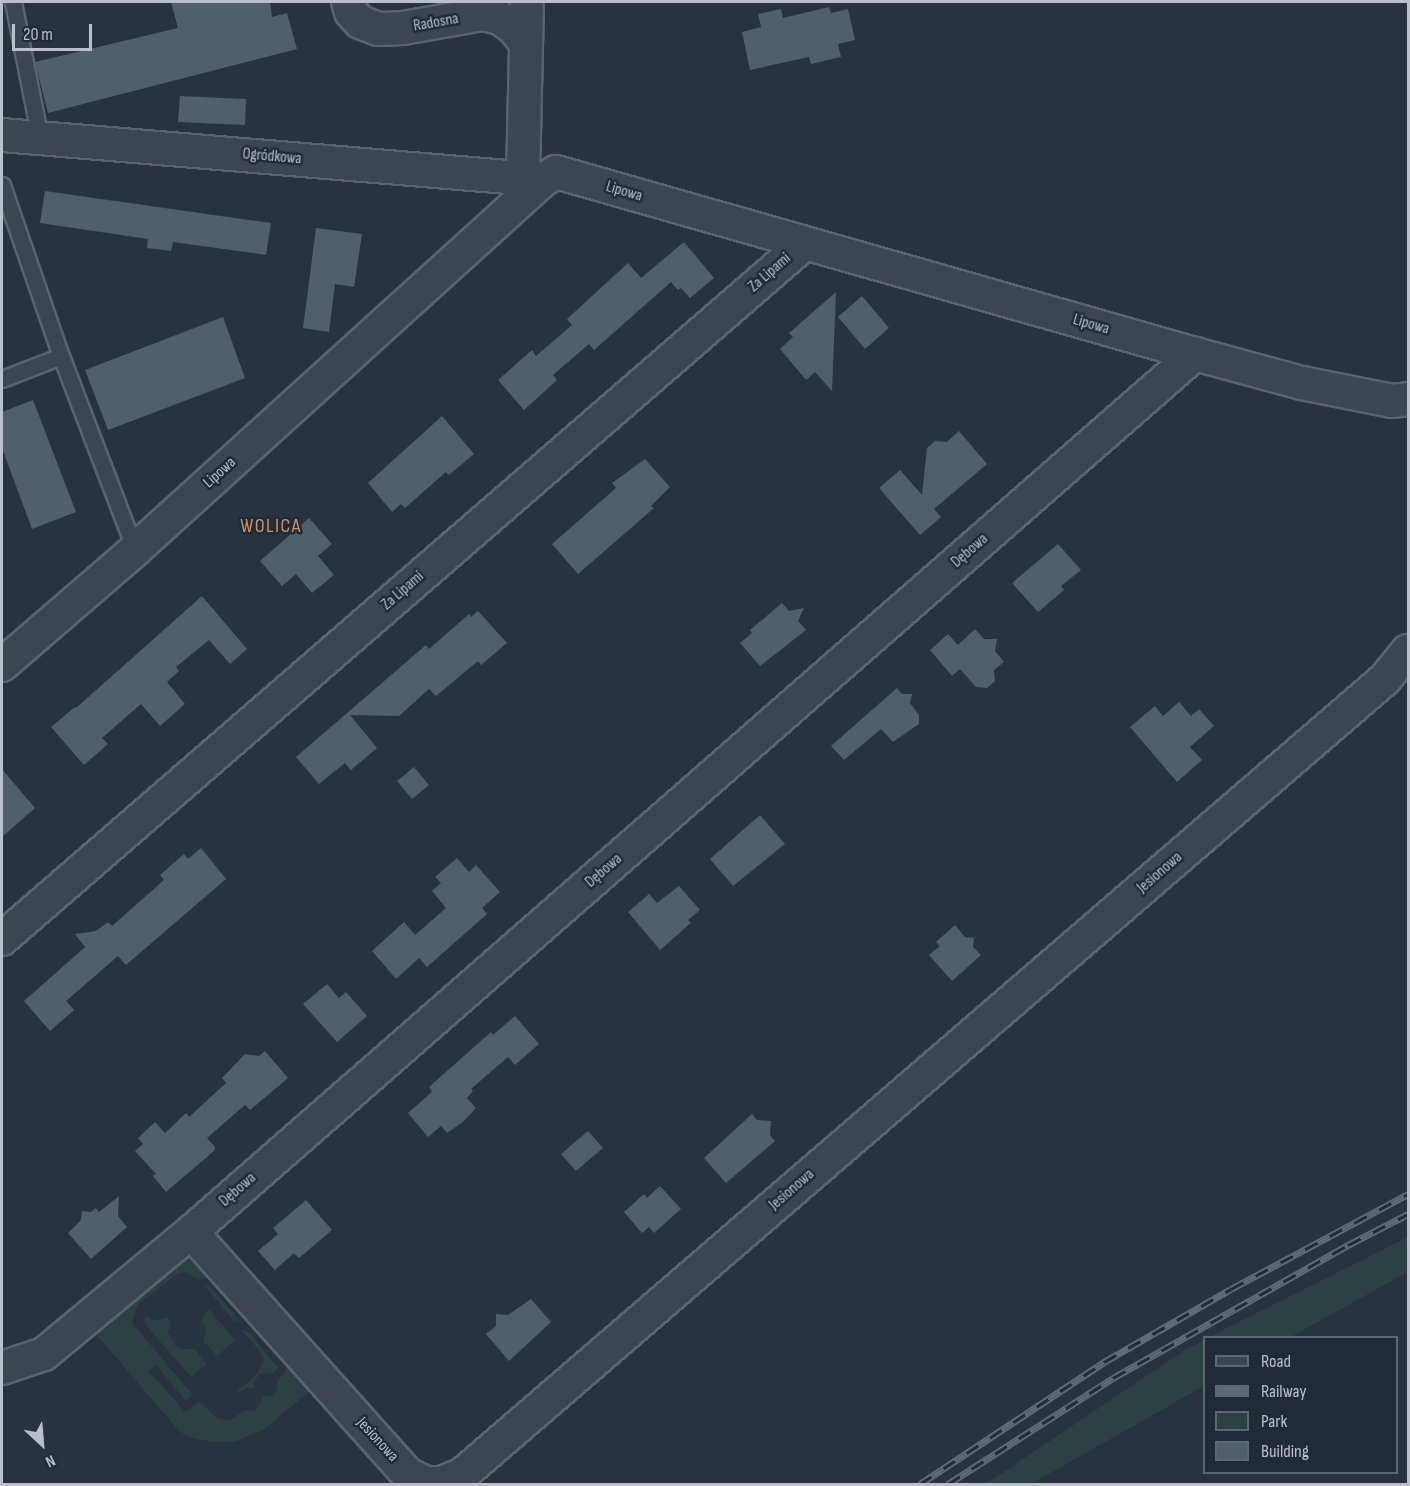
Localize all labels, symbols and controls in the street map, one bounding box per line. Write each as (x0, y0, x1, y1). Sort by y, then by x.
street label: Radosna (412, 10, 460, 36)
scale bar (15, 12, 94, 50)
text: 20 m (23, 24, 53, 45)
street label: Ogródkowa (242, 145, 302, 169)
street label: Lipowa (604, 178, 644, 206)
street label: Za Lipami (745, 249, 795, 297)
street label: Lipowa (1071, 311, 1111, 339)
street label: Lipowa (200, 453, 240, 493)
district label: WOLICA (240, 514, 302, 538)
street label: Dębowa (948, 530, 992, 572)
street label: Za Lipami (378, 567, 428, 615)
street label: Jesionowa (1134, 848, 1186, 898)
street label: Dębowa (582, 850, 626, 892)
street label: Jesionowa (766, 1165, 818, 1215)
street label: Dębowa (216, 1169, 260, 1211)
legend (1203, 1336, 1398, 1474)
text: Road (1261, 1351, 1291, 1372)
text: Railway (1261, 1381, 1306, 1402)
text: Park (1261, 1411, 1287, 1432)
north arrow (12, 1414, 72, 1474)
street label: Jesionowa (352, 1414, 402, 1466)
text: Building (1261, 1441, 1309, 1462)
text: N (42, 1450, 58, 1471)

